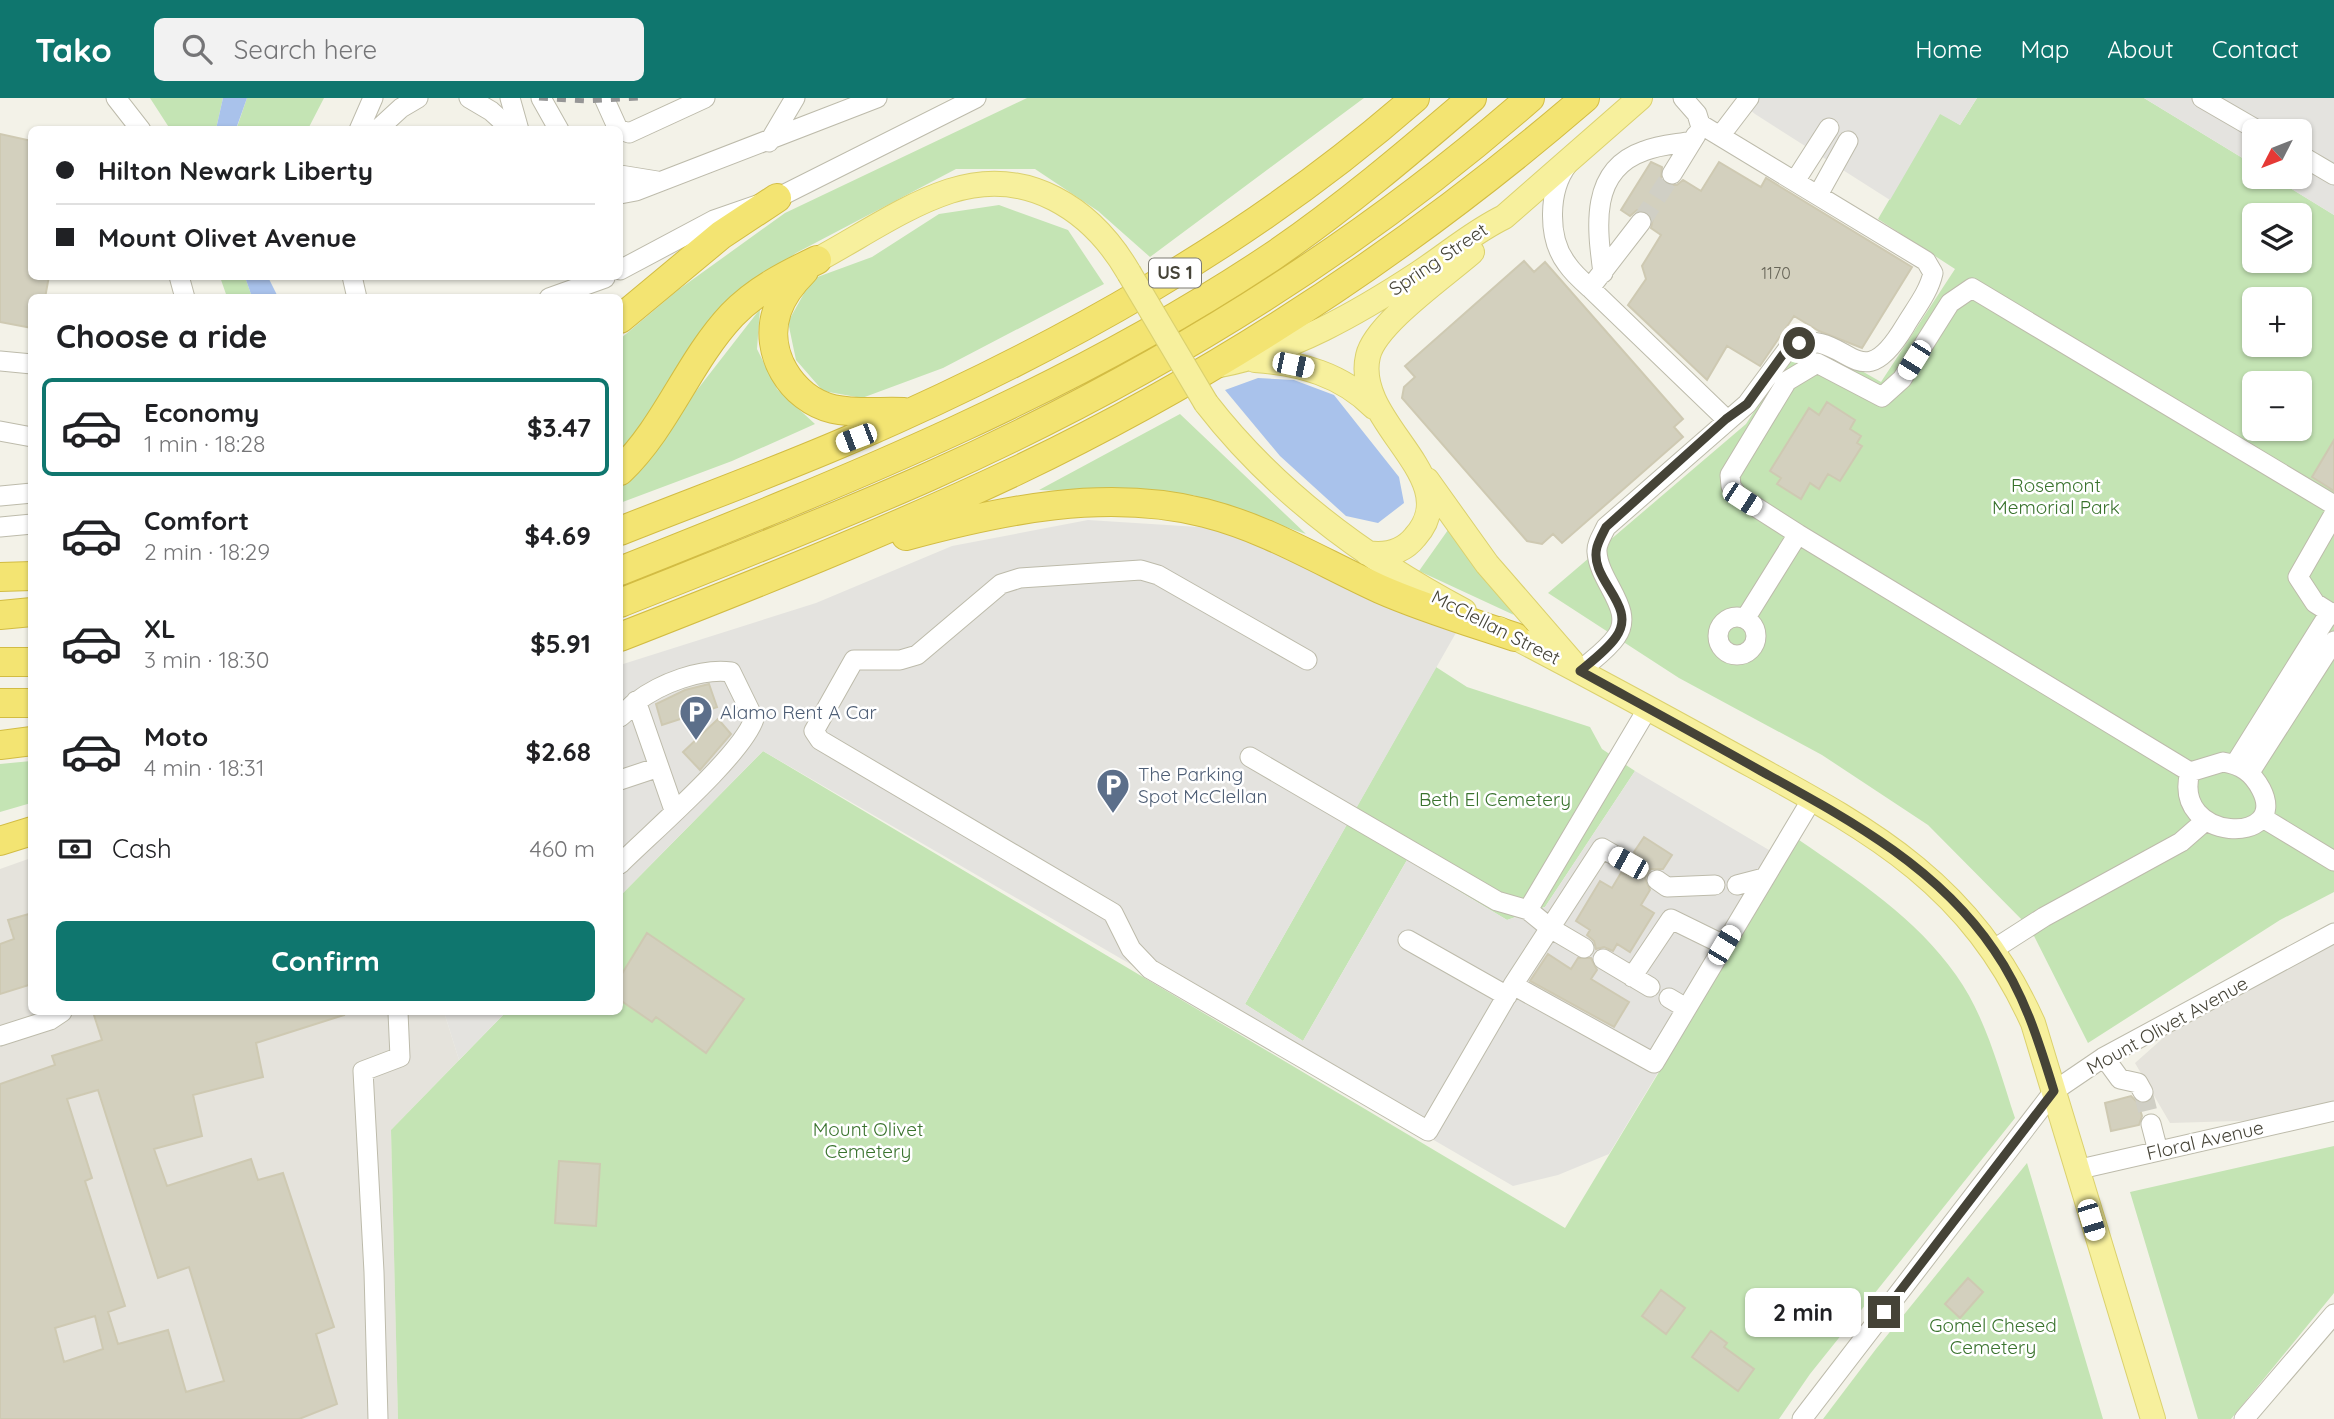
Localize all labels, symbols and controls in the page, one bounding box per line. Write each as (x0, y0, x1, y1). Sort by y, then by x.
search box (154, 18, 644, 81)
text: Tako (35, 29, 112, 70)
icon: search (178, 30, 216, 68)
text: Search here (234, 33, 377, 66)
text: Home (1915, 34, 1982, 64)
text: Map (2020, 34, 2069, 64)
text: About (2107, 34, 2174, 64)
text: Contact (2212, 34, 2299, 64)
north arrow (2242, 119, 2312, 189)
map controls (2242, 119, 2312, 441)
text: Hilton Newark Liberty (98, 154, 373, 187)
button: layers (2242, 203, 2312, 273)
street label: Spring Street (1384, 217, 1492, 301)
text: Mount Olivet Avenue (98, 221, 357, 254)
road number: US 1 (1149, 258, 1201, 288)
house number: 1170 (1761, 263, 1791, 283)
button: + (2242, 287, 2312, 357)
text: Choose a ride (56, 316, 268, 356)
route start (1783, 327, 1815, 359)
car (1894, 337, 1935, 383)
car (1271, 350, 1316, 380)
button: − (2242, 371, 2312, 441)
icon: car (60, 396, 123, 459)
text: Economy (144, 396, 259, 429)
text: $3.47 (527, 411, 591, 444)
car (833, 421, 880, 455)
text: 1 min · 18:28 (144, 429, 265, 458)
park label: Rosemont Memorial Park (1992, 473, 2120, 519)
car (1719, 479, 1766, 519)
icon: car (60, 504, 123, 567)
text: Comfort (144, 504, 249, 537)
text: $4.69 (525, 519, 591, 552)
text: 2 min · 18:29 (144, 537, 270, 566)
street label: McClellan Street (1428, 584, 1564, 670)
icon: car (60, 612, 123, 675)
text: XL (144, 612, 176, 645)
text: $5.91 (530, 627, 591, 660)
text: 3 min · 18:30 (144, 645, 270, 674)
parking icon: Alamo Rent A Car (677, 693, 715, 742)
place label: Alamo Rent A Car (720, 700, 878, 724)
icon: car (60, 720, 123, 783)
text: Moto (144, 720, 208, 753)
text: $2.68 (526, 735, 591, 768)
text: 4 min · 18:31 (144, 753, 264, 782)
place label: The Parking Spot McClellan (1138, 762, 1267, 808)
parking icon: The Parking Spot McClellan (1094, 766, 1132, 815)
park label: Beth El Cemetery (1419, 787, 1571, 811)
icon: cash (56, 830, 94, 868)
text: Cash (112, 832, 172, 865)
text: 460 m (530, 834, 595, 863)
car (1605, 844, 1652, 882)
button: Confirm (56, 921, 595, 1001)
car (1705, 922, 1744, 968)
street label: Mount Olivet Avenue (2082, 971, 2252, 1079)
street label: Floral Avenue (2144, 1115, 2266, 1165)
park label: Mount Olivet Cemetery (813, 1117, 923, 1163)
car (2075, 1197, 2108, 1243)
callout: 2 min (1744, 1288, 1860, 1336)
route end (1868, 1296, 1900, 1328)
text: 2 min (1773, 1298, 1833, 1327)
park label: Gomel Chesed Cemetery (1929, 1313, 2057, 1359)

